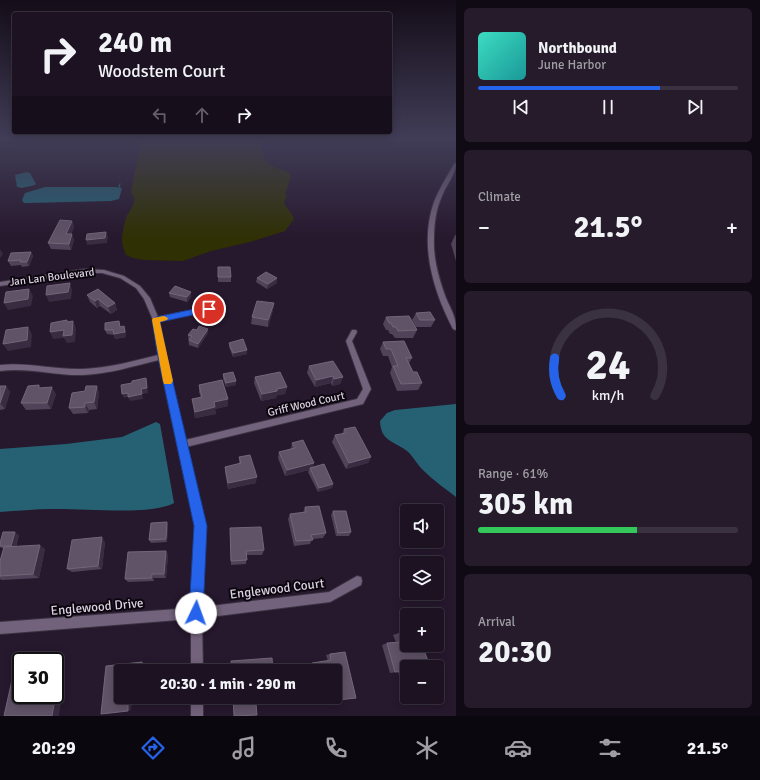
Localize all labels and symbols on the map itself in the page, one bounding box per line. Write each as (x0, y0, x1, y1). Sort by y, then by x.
street label: Jan Lan Boulevard (9, 265, 95, 289)
pin (192, 292, 226, 326)
street label: Griff Wood Court (266, 389, 346, 419)
street label: Englewood Court (229, 575, 326, 603)
position arrow (175, 592, 217, 634)
street label: Englewood Drive (50, 595, 144, 619)
speed limit sign: 30 (12, 652, 64, 704)

